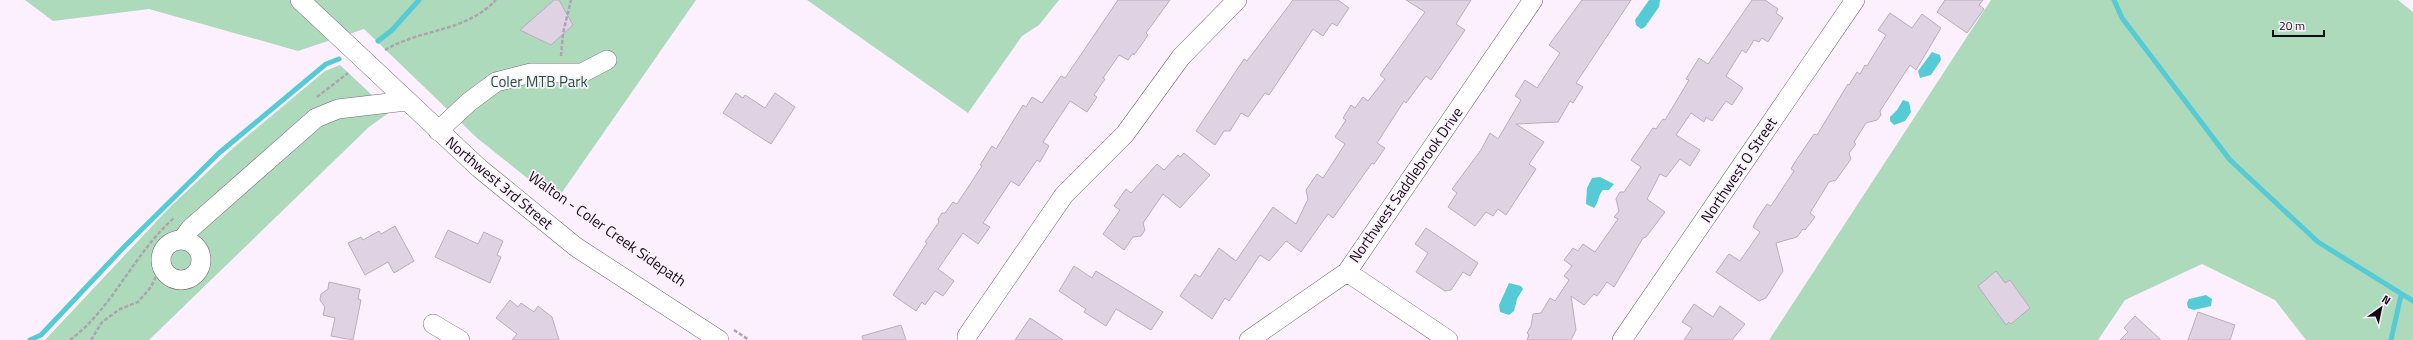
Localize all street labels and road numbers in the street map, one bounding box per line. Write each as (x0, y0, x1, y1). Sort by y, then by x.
street label: Northwest Saddlebrook Drive (1343, 102, 1468, 267)
street label: Northwest O Street (1695, 112, 1783, 227)
street label: Northwest 3rd Street (441, 131, 559, 235)
street label: Walton - Coler Creek Sidepath (524, 165, 691, 292)

